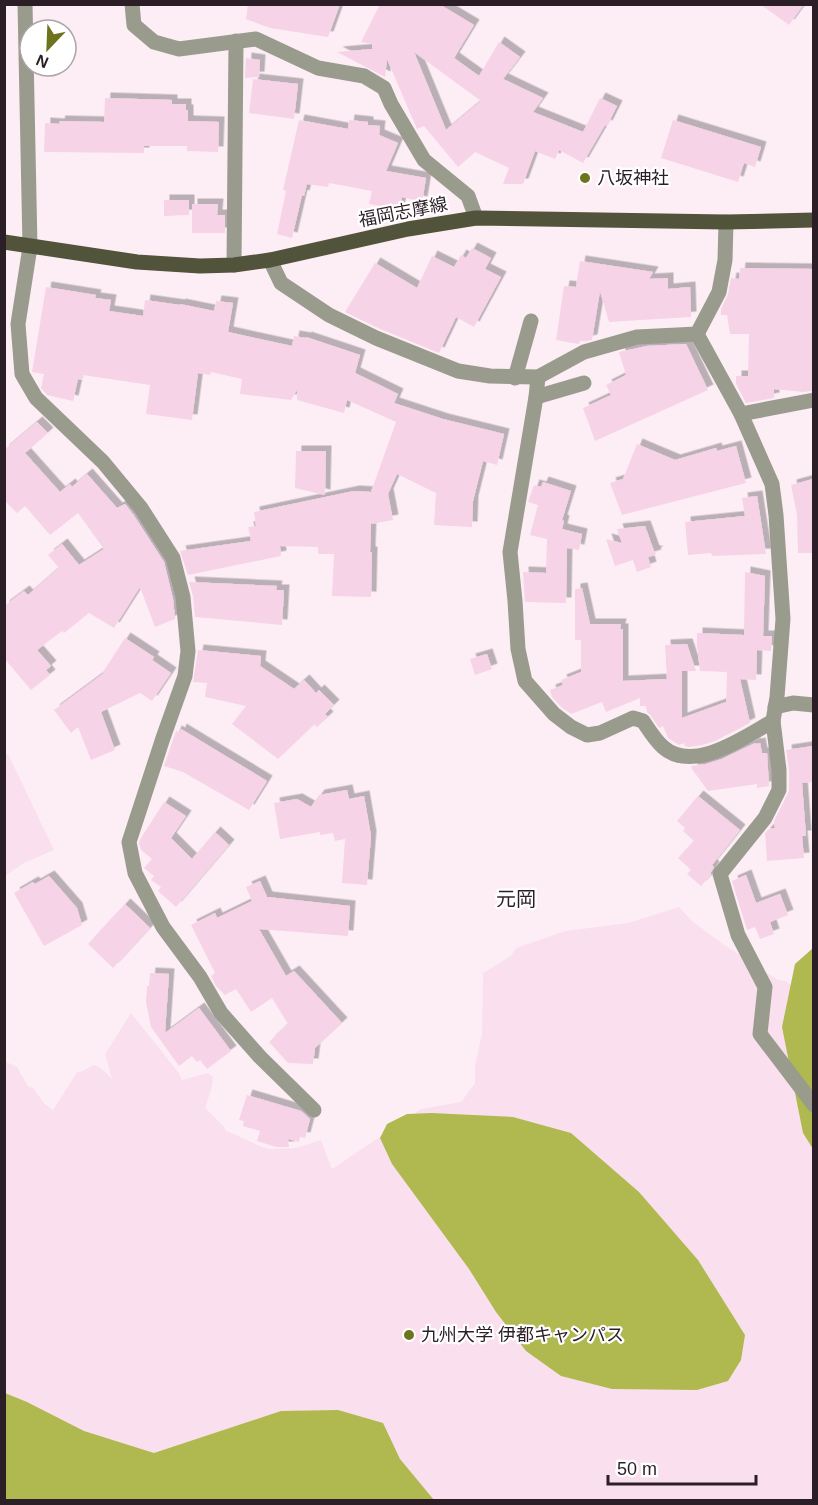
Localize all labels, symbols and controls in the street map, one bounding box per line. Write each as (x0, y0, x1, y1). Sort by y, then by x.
north arrow (18, 18, 78, 78)
text: N (34, 51, 51, 71)
place label: 八坂神社 (597, 168, 669, 188)
marker: 八坂神社 (578, 171, 592, 185)
street label: 福岡志摩線 (357, 194, 449, 230)
district label: 元岡 (496, 888, 536, 910)
place label: 九州大学 伊都キャンパス (421, 1325, 624, 1345)
marker: 九州大学 伊都キャンパス (402, 1328, 416, 1342)
scale bar (608, 1448, 756, 1486)
text: 50 m (617, 1459, 657, 1479)

